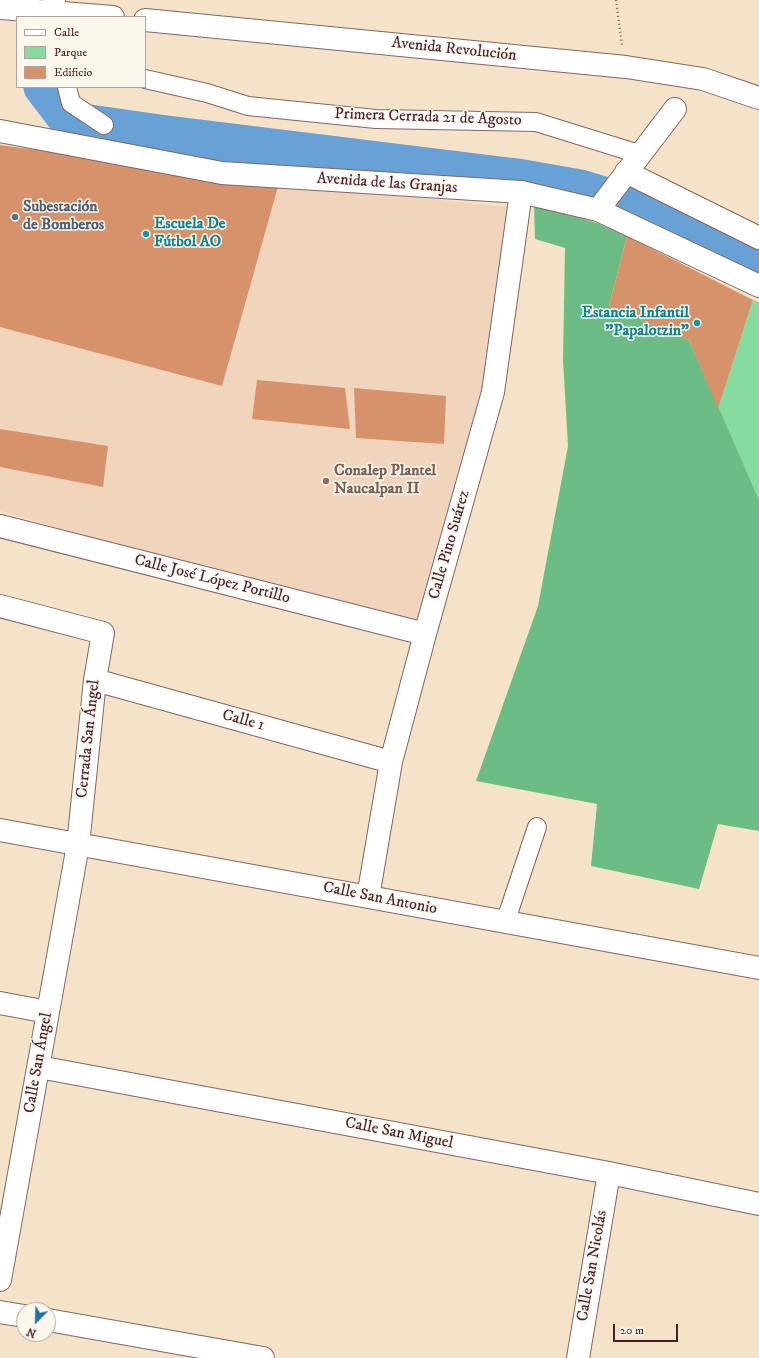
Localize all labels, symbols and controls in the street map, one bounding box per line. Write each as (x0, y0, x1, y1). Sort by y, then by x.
legend (16, 16, 146, 88)
text: Calle (54, 25, 79, 40)
street label: Avenida Revolución (390, 34, 518, 66)
text: Parque (54, 45, 87, 60)
text: Edificio (54, 65, 92, 80)
street label: Primera Cerrada 21 de Agosto (334, 105, 522, 131)
street label: Avenida de las Granjas (316, 170, 458, 198)
place label: Subestación de Bomberos (23, 198, 104, 236)
marker: Subestación de Bomberos (10, 212, 20, 222)
place label: Escuela De Fútbol AO (154, 215, 225, 253)
marker: Escuela De Fútbol AO (141, 229, 151, 239)
place label: Estancia Infantil "Papalotzin" (582, 304, 689, 342)
marker: Estancia Infantil "Papalotzin" (692, 318, 702, 328)
place label: Conalep Plantel Naucalpan II (334, 462, 436, 500)
marker: Conalep Plantel Naucalpan II (321, 476, 331, 486)
street label: Calle Pino Suárez (425, 488, 475, 602)
street label: Calle José López Portillo (132, 551, 292, 609)
street label: Cerrada San Ángel (73, 679, 105, 799)
street label: Calle 1 (220, 706, 266, 736)
street label: Calle San Antonio (321, 879, 439, 919)
street label: Calle San Ángel (21, 1011, 57, 1115)
street label: Calle San Miguel (343, 1114, 455, 1154)
street label: Calle San Nicolás (574, 1209, 612, 1323)
north arrow (16, 1302, 56, 1342)
scale bar (615, 1316, 680, 1342)
text: 20 m (620, 1323, 644, 1338)
text: N (25, 1324, 39, 1340)

